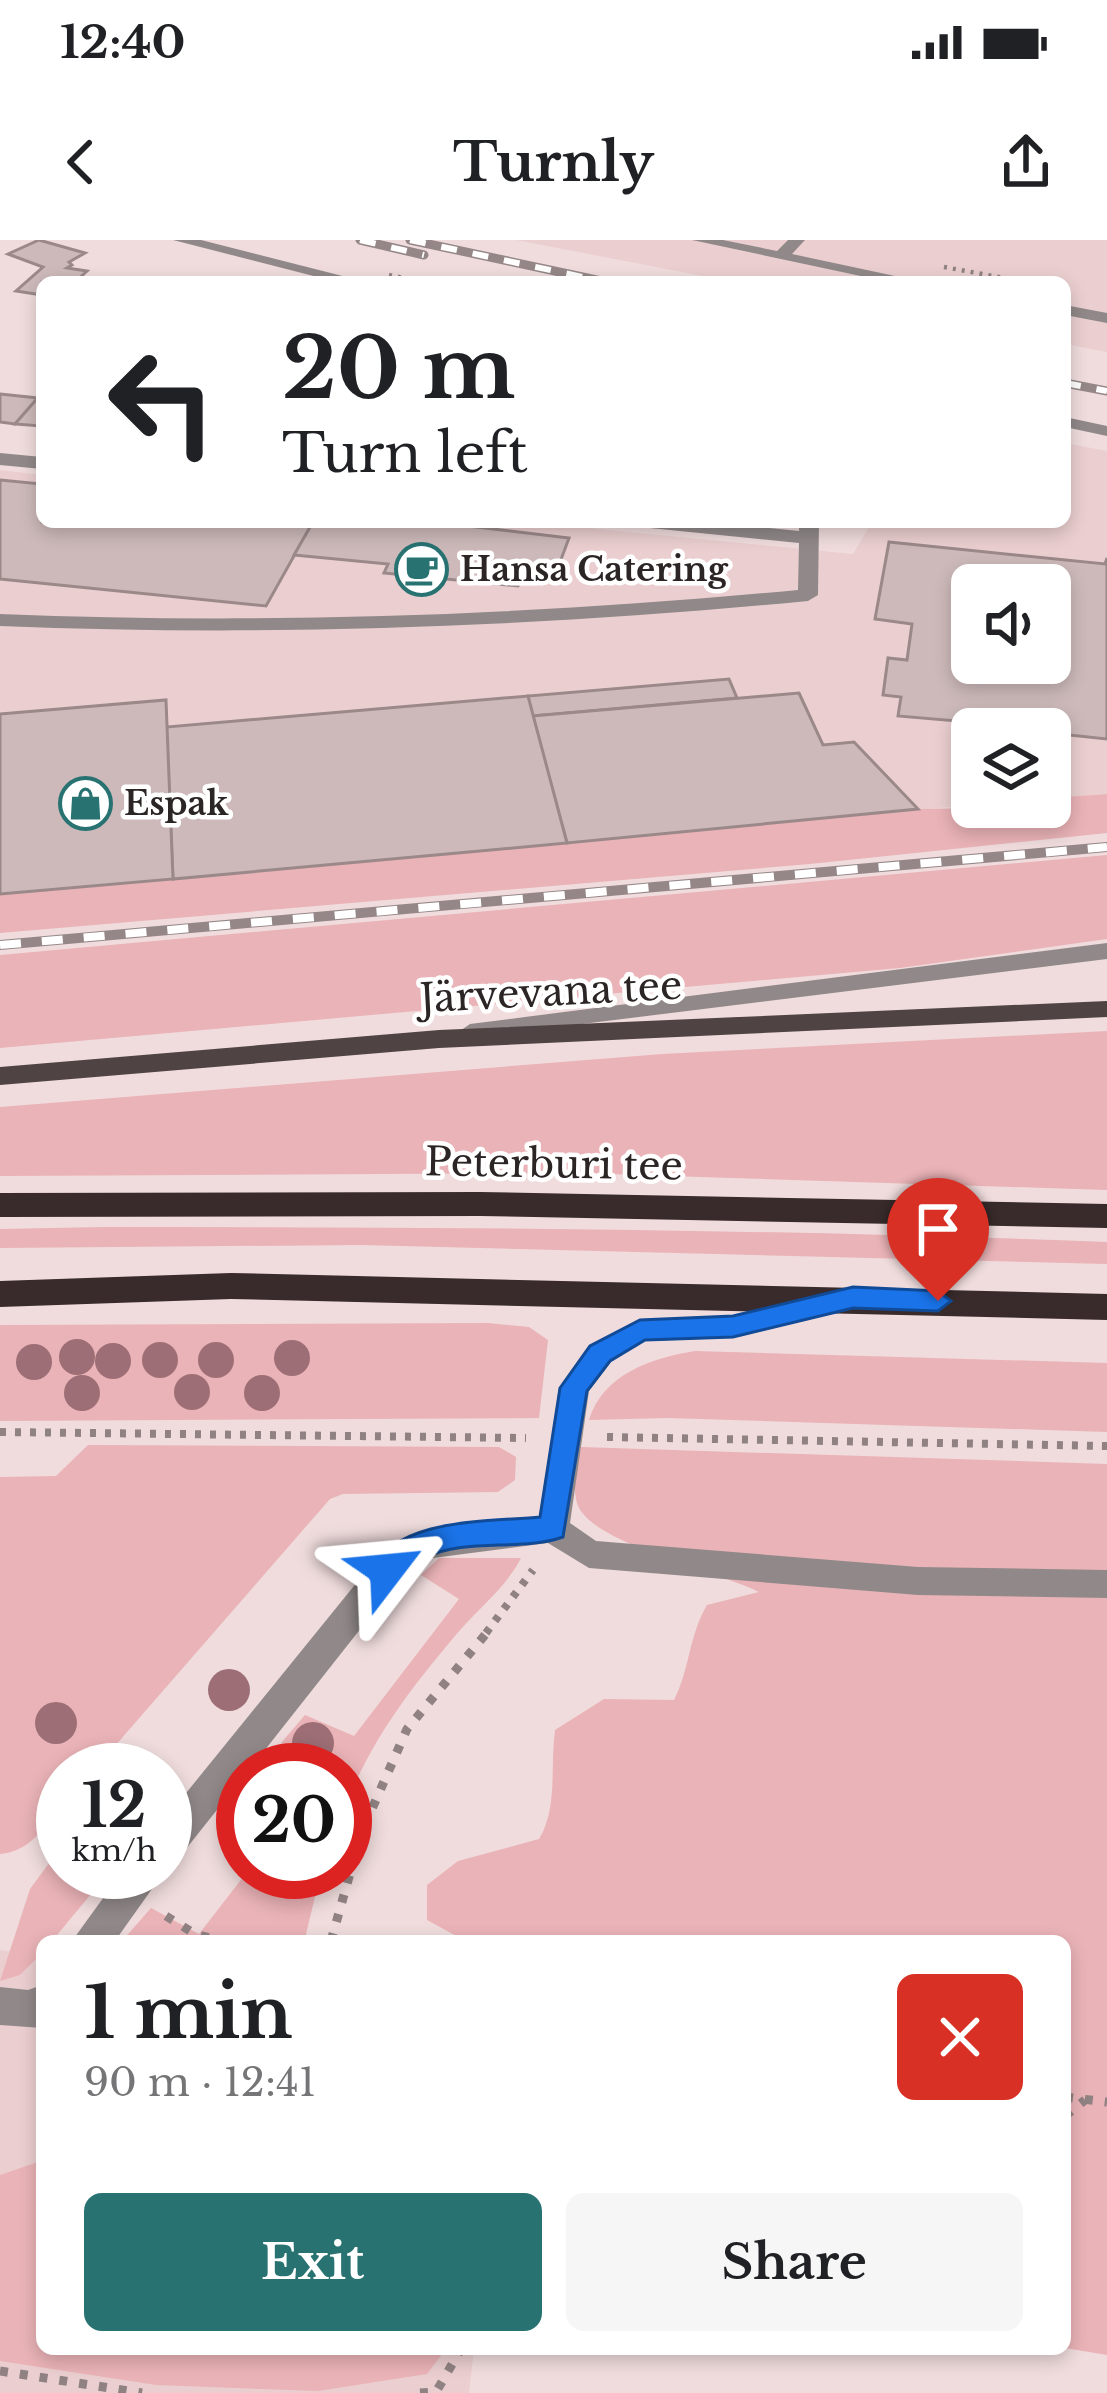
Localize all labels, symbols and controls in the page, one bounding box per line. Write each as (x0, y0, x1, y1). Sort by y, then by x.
text: 12:40 (60, 14, 186, 70)
icon: back (48, 129, 114, 195)
text: Turnly (453, 129, 654, 196)
icon: share (993, 129, 1059, 195)
text: 20 m (282, 317, 515, 421)
icon: left (84, 324, 240, 480)
text: Turn left (282, 420, 528, 487)
cafe icon: Hansa Catering (393, 541, 449, 597)
place label: Hansa Catering (460, 549, 729, 590)
map controls (951, 564, 1071, 828)
button: sound (951, 564, 1071, 684)
button: layers (951, 708, 1071, 828)
shop icon: Espak (57, 775, 113, 831)
place label: Espak (124, 783, 230, 824)
street label: Järvevana tee (414, 961, 683, 1024)
street label: Peterburi tee (425, 1137, 683, 1191)
pin (887, 1178, 989, 1301)
icon: arrive (905, 1196, 971, 1262)
position arrow (324, 1507, 450, 1633)
speed limit sign: 20 (216, 1743, 372, 1899)
text: 12 (81, 1769, 147, 1843)
text: km/h (71, 1832, 157, 1869)
text: 1 min (84, 1968, 293, 2057)
button: close (897, 1974, 1023, 2100)
text: 90 m · 12:41 (84, 2058, 316, 2107)
button: Exit (84, 2193, 542, 2331)
button: Share (566, 2193, 1023, 2331)

